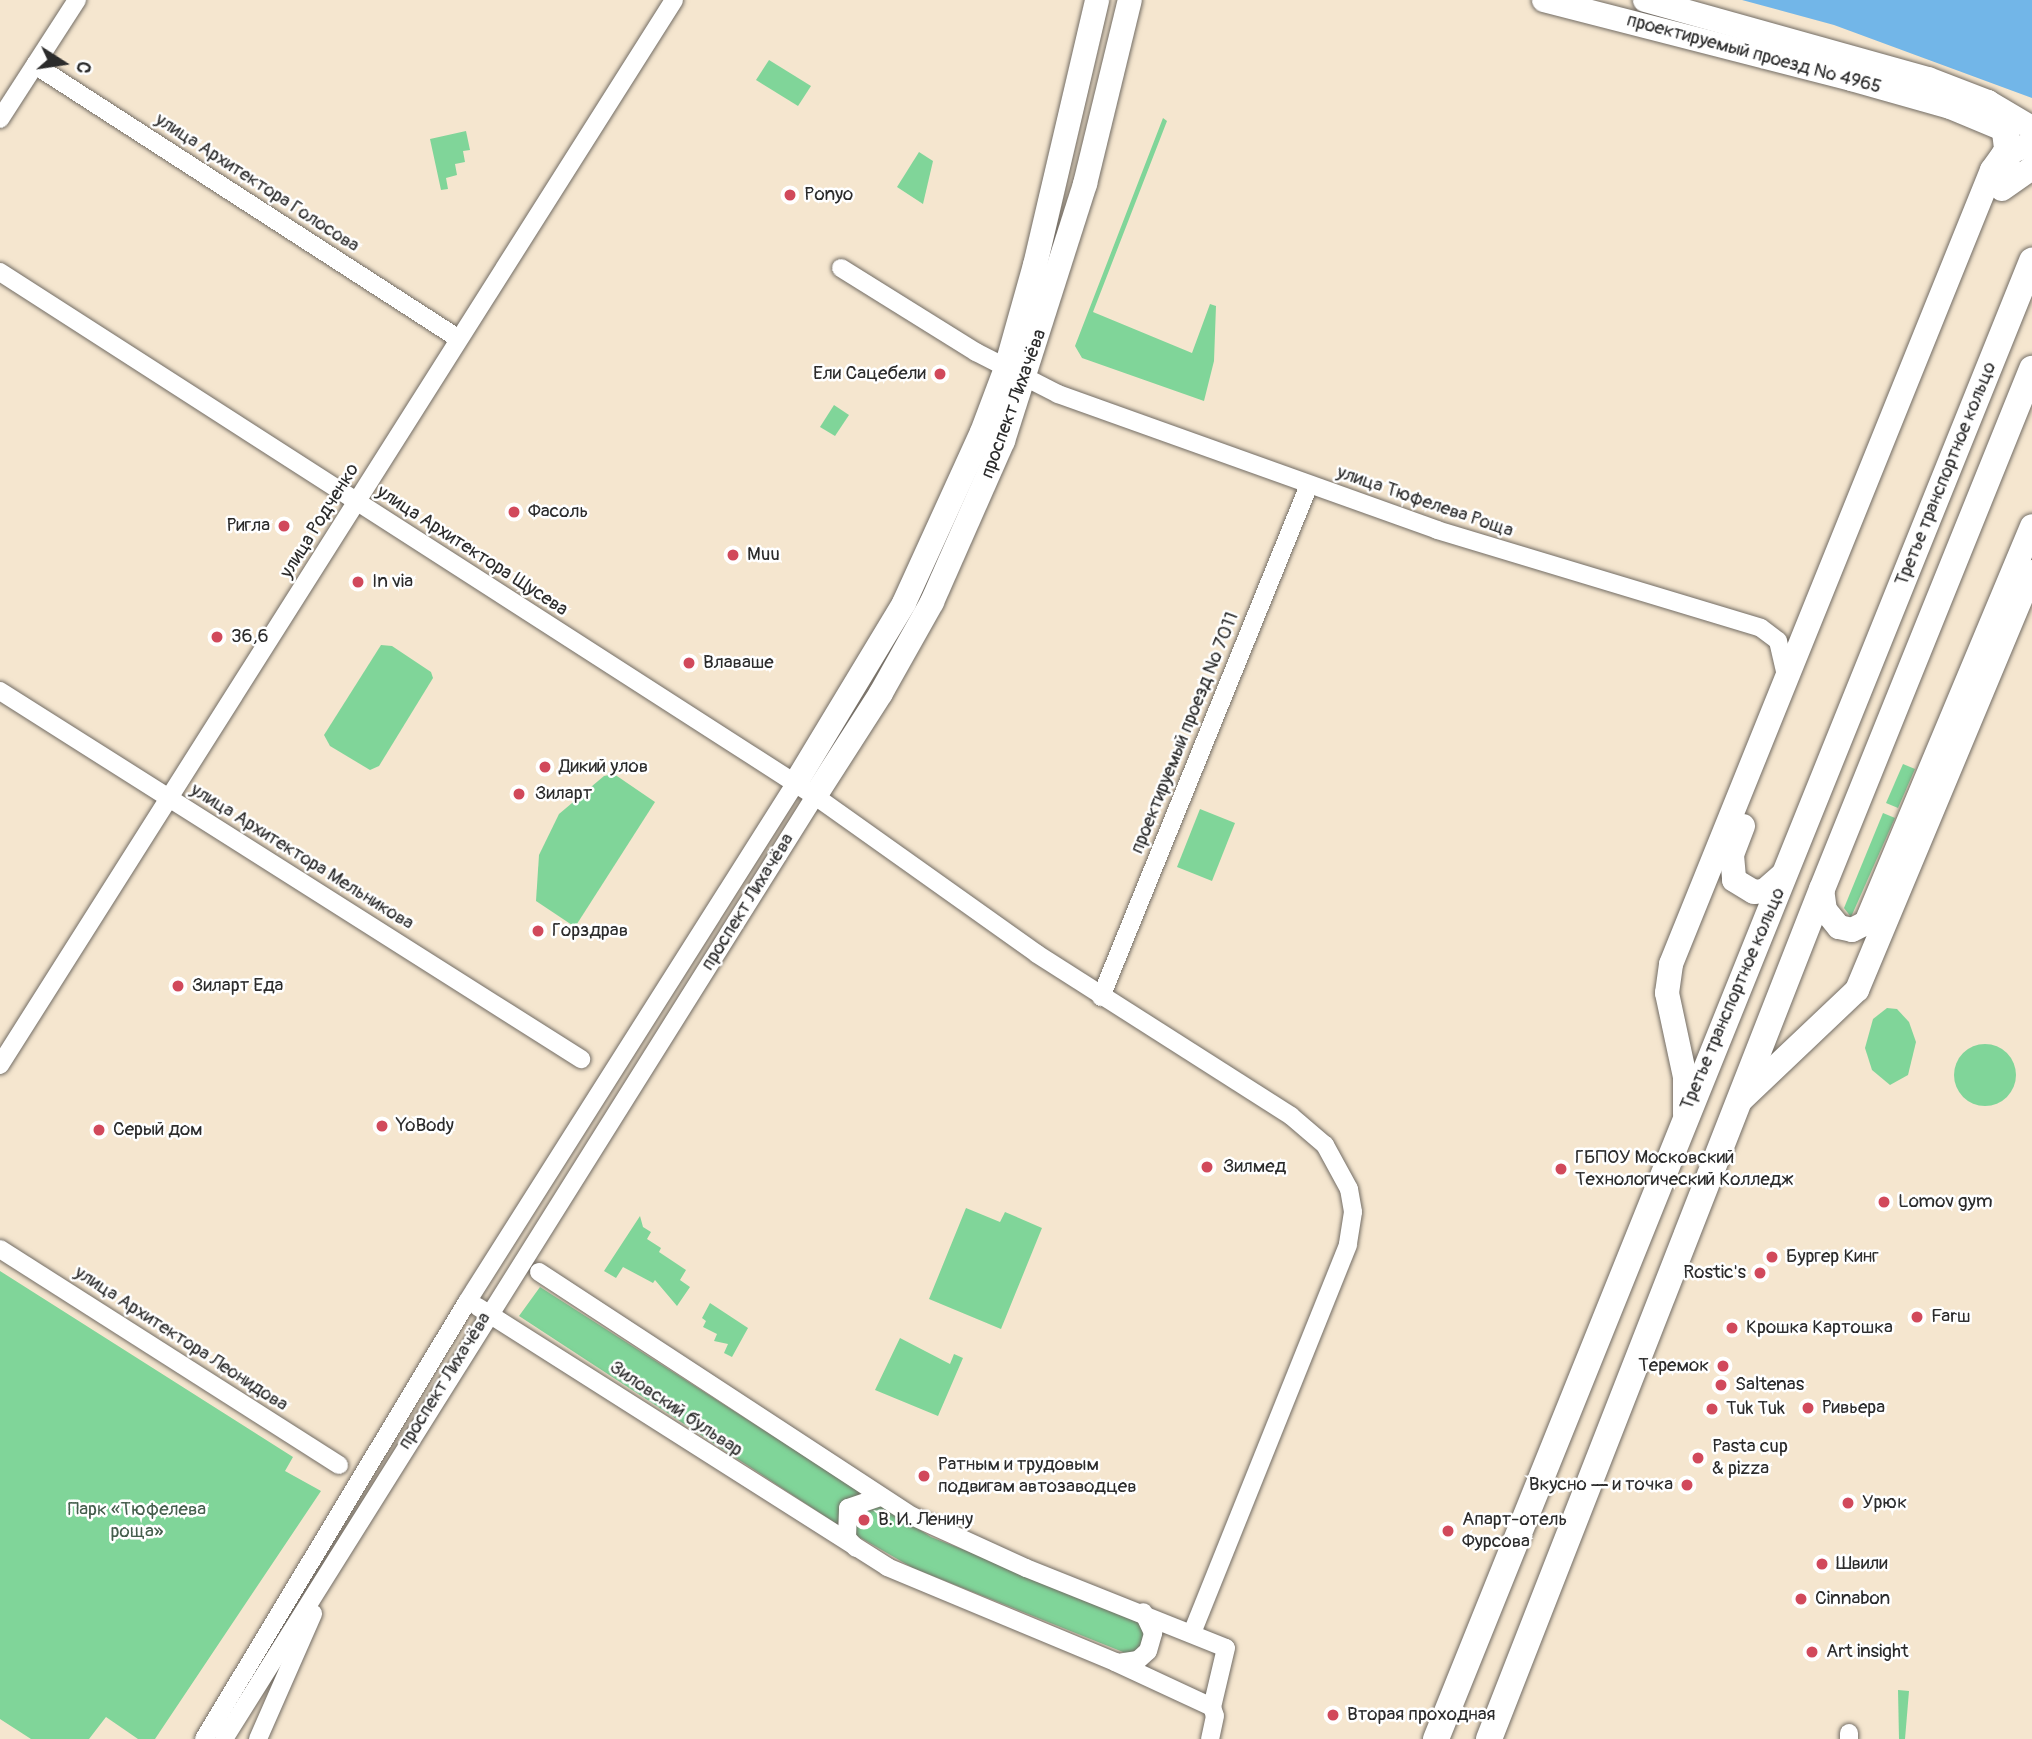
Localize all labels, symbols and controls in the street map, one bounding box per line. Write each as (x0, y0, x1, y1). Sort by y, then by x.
street label: проектируемый проезд № 4965 (1624, 9, 1884, 99)
north arrow (28, 28, 98, 98)
text: С (71, 59, 97, 76)
street label: улица Архитектора Голосова (151, 108, 363, 258)
place label: Ponyo (804, 184, 853, 206)
marker: Ponyo (782, 187, 798, 203)
street label: проспект Лихачёва (976, 326, 1052, 482)
street label: Третье транспортное кольцо (1891, 359, 2001, 589)
place label: Ели Сацебели (813, 363, 926, 385)
marker: Ели Сацебели (932, 366, 948, 382)
street label: улица Родченко (276, 459, 364, 583)
street label: улица Тюфелева Роща (1334, 461, 1516, 543)
street label: улица Архитектора Щусева (372, 481, 572, 621)
place label: Фасоль (528, 501, 588, 523)
marker: Фасоль (506, 504, 522, 520)
place label: Ригла (227, 515, 270, 537)
marker: Ригла (276, 518, 292, 534)
place label: Muu (747, 544, 780, 566)
marker: Muu (725, 547, 741, 563)
place label: In via (372, 571, 413, 593)
marker: In via (350, 574, 366, 590)
street label: проектируемый проезд № 7011 (1126, 609, 1244, 857)
place label: 36,6 (231, 626, 269, 648)
marker: 36,6 (209, 629, 225, 645)
place label: Влаваше (703, 652, 774, 674)
marker: Влаваше (681, 655, 697, 671)
place label: Дикий улов (559, 756, 648, 778)
marker: Дикий улов (537, 759, 553, 775)
street label: улица Архитектора Мельникова (186, 779, 418, 935)
place label: Зиларт (535, 783, 592, 805)
marker: Зиларт (509, 784, 529, 804)
street label: проспект Лихачёва (697, 829, 799, 975)
street label: Третье транспортное кольцо (1676, 884, 1790, 1114)
place label: Горздрав (552, 920, 628, 942)
marker: Горздрав (530, 923, 546, 939)
place label: Зиларт Еда (192, 975, 283, 997)
marker: Зиларт Еда (170, 978, 186, 994)
place label: YoBody (396, 1115, 454, 1137)
marker: YoBody (374, 1118, 390, 1134)
place label: Серый дом (113, 1119, 203, 1141)
marker: Серый дом (91, 1122, 107, 1138)
place label: ГБПОУ Московский Технологический Колледж (1575, 1147, 1793, 1191)
place label: Зилмед (1223, 1156, 1286, 1178)
marker: Зилмед (1197, 1157, 1217, 1177)
marker: ГБПОУ Московский Технологический Колледж (1553, 1161, 1569, 1177)
place label: Lomov gym (1898, 1191, 1993, 1213)
marker: Lomov gym (1876, 1194, 1892, 1210)
place label: Бургер Кинг (1786, 1246, 1879, 1268)
marker: Бургер Кинг (1764, 1249, 1780, 1265)
street label: улица Архитектора Леонидова (70, 1261, 292, 1417)
place label: Rostic's (1683, 1262, 1746, 1284)
marker: Rostic's (1752, 1265, 1768, 1281)
place label: Farш (1931, 1306, 1970, 1328)
street label: проспект Лихачёва (394, 1308, 496, 1454)
marker: Farш (1909, 1309, 1925, 1325)
place label: Крошка Картошка (1746, 1317, 1893, 1339)
marker: Крошка Картошка (1724, 1320, 1740, 1336)
place label: Теремок (1638, 1355, 1709, 1377)
street label: Зиловский бульвар (605, 1356, 747, 1462)
marker: Теремок (1715, 1358, 1731, 1374)
place label: Saltenas (1735, 1374, 1804, 1396)
marker: Saltenas (1713, 1377, 1729, 1393)
place label: Ривьера (1822, 1397, 1885, 1419)
place label: Tuk Tuk (1726, 1398, 1785, 1420)
marker: Ривьера (1800, 1400, 1816, 1416)
marker: Tuk Tuk (1704, 1401, 1720, 1417)
place label: Pasta cup & pizza (1712, 1436, 1788, 1480)
marker: Pasta cup & pizza (1690, 1450, 1706, 1466)
place label: Ратным и трудовым подвигам автозаводцев (938, 1454, 1137, 1498)
marker: Ратным и трудовым подвигам автозаводцев (916, 1468, 932, 1484)
place label: Вкусно — и точка (1529, 1474, 1673, 1496)
marker: Вкусно — и точка (1679, 1477, 1695, 1493)
place label: Урюк (1862, 1492, 1907, 1514)
marker: Урюк (1840, 1495, 1856, 1511)
park label: Парк «Тюфелева роща» (68, 1499, 206, 1543)
place label: В. И. Ленину (878, 1509, 973, 1531)
place label: Апарт-отель Фурсова (1462, 1509, 1567, 1553)
marker: В. И. Ленину (856, 1512, 872, 1528)
marker: Апарт-отель Фурсова (1440, 1523, 1456, 1539)
place label: Швили (1836, 1553, 1888, 1575)
marker: Швили (1814, 1556, 1830, 1572)
place label: Cinnabon (1815, 1588, 1890, 1610)
marker: Cinnabon (1793, 1591, 1809, 1607)
place label: Art insight (1826, 1641, 1909, 1663)
marker: Art insight (1804, 1644, 1820, 1660)
place label: Вторая проходная (1347, 1704, 1496, 1726)
marker: Вторая проходная (1325, 1707, 1341, 1723)

